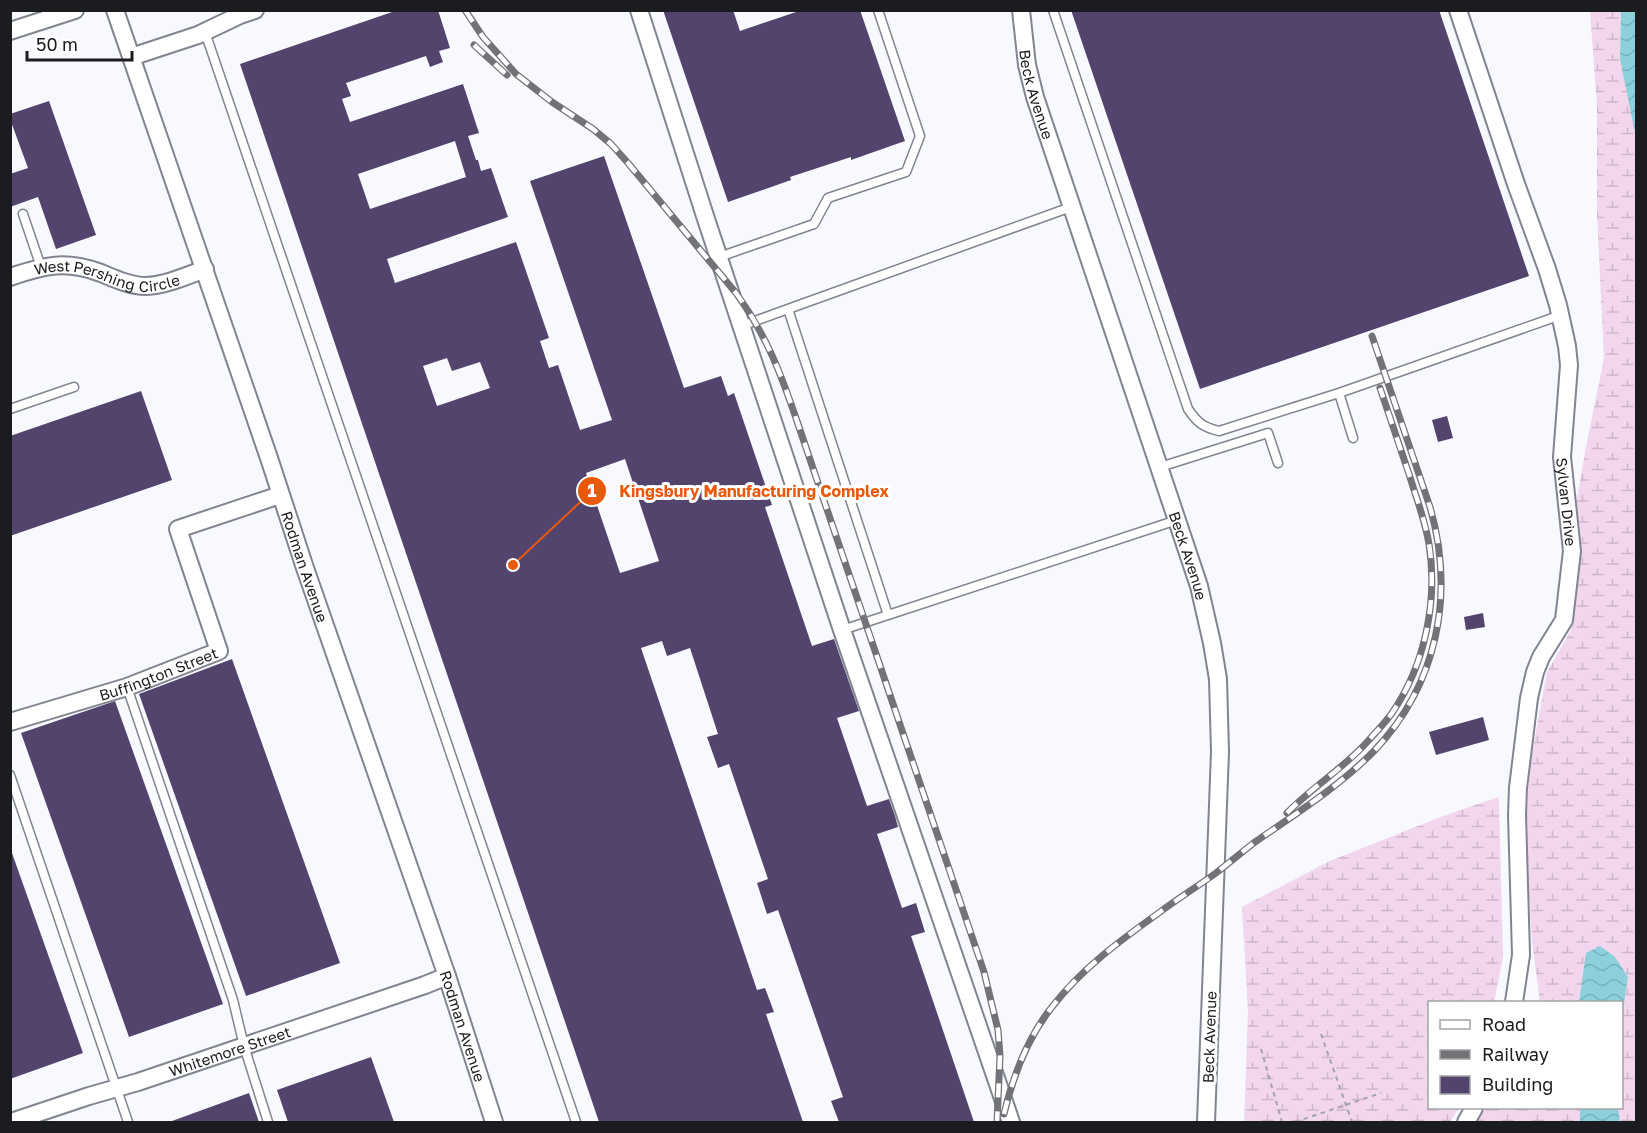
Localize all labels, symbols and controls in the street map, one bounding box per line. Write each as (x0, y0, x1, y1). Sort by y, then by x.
scale bar (27, 24, 132, 62)
text: 50 m (36, 33, 78, 55)
street label: Beck Avenue (1016, 49, 1058, 142)
street label: West Pershing Circle (32, 256, 182, 295)
street label: Sylvan Drive (1553, 457, 1580, 547)
callout: Kingsbury Manufacturing Complex (577, 474, 901, 508)
text: 1 (587, 479, 597, 501)
text: Kingsbury Manufacturing Complex (619, 481, 889, 501)
street label: Rodman Avenue (278, 509, 332, 625)
street label: Beck Avenue (1166, 509, 1211, 602)
street label: Buffington Street (97, 643, 220, 704)
street label: Rodman Avenue (437, 968, 490, 1084)
street label: Beck Avenue (1198, 990, 1220, 1083)
legend (1428, 1001, 1623, 1109)
text: Road (1482, 1013, 1526, 1035)
street label: Whitemore Street (167, 1022, 293, 1080)
text: Railway (1482, 1043, 1549, 1065)
text: Building (1482, 1073, 1553, 1095)

